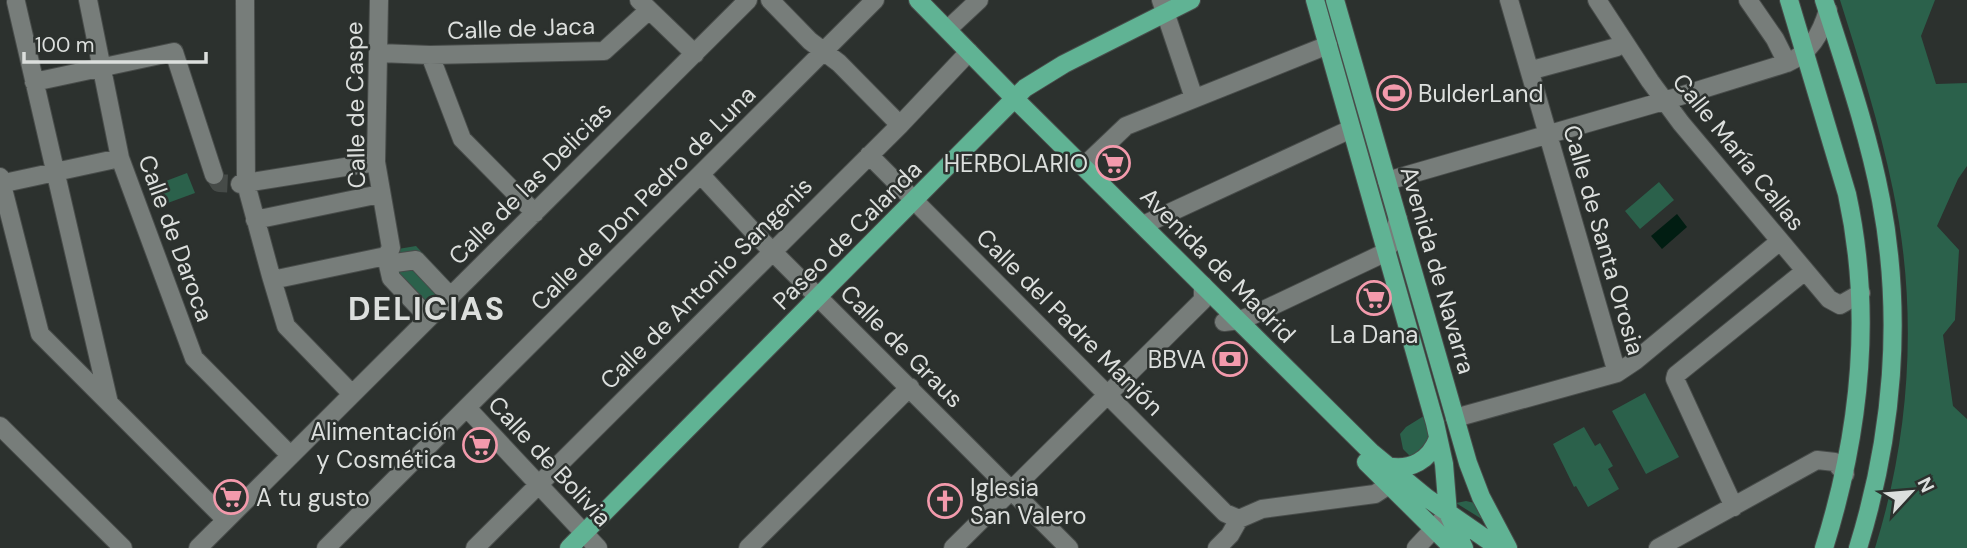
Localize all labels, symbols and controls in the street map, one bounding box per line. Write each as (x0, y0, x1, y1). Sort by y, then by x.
street label: Calle de Jaca (447, 10, 595, 46)
scale bar (24, 21, 206, 65)
street label: Calle de Caspe (338, 21, 372, 189)
text: 100 m (35, 31, 95, 59)
street label: Calle María Callas (1666, 67, 1812, 237)
sports icon: BulderLand (1375, 74, 1413, 112)
place label: BulderLand (1418, 78, 1544, 109)
street label: Calle de Don Pedro de Luna (524, 79, 762, 317)
street label: Calle de las Delicias (442, 95, 618, 271)
street label: Calle de Santa Orosia (1556, 121, 1652, 359)
supermarket icon: HERBOLARIO (1094, 144, 1132, 182)
place label: HERBOLARIO (944, 148, 1088, 179)
street label: Calle de Daroca (131, 150, 221, 326)
street label: Paseo de Calanda (766, 154, 928, 316)
street label: Avenida de Navarra (1394, 163, 1482, 377)
street label: Calle de Antonio Sangenis (593, 170, 819, 396)
street label: Avenida de Madrid (1134, 181, 1302, 349)
street label: Calle del Padre Manjón (970, 222, 1170, 422)
street label: Calle de Graus (834, 278, 970, 414)
supermarket icon: La Dana (1355, 279, 1393, 317)
district label: DELICIAS (348, 288, 506, 330)
place label: La Dana (1330, 319, 1418, 350)
bank icon: BBVA (1211, 340, 1249, 378)
place label: BBVA (1148, 344, 1206, 375)
street label: Calle de Bolivia (482, 389, 618, 533)
place label: Alimentación y Cosmética (310, 416, 456, 475)
supermarket icon: Alimentación y Cosmética (461, 426, 499, 464)
north arrow (1876, 457, 1946, 527)
place label: Iglesia San Valero (970, 472, 1087, 531)
text: N (1912, 473, 1940, 496)
supermarket icon: A tu gusto (212, 478, 250, 516)
place label: A tu gusto (256, 482, 370, 513)
church icon: Iglesia San Valero (926, 482, 964, 520)

